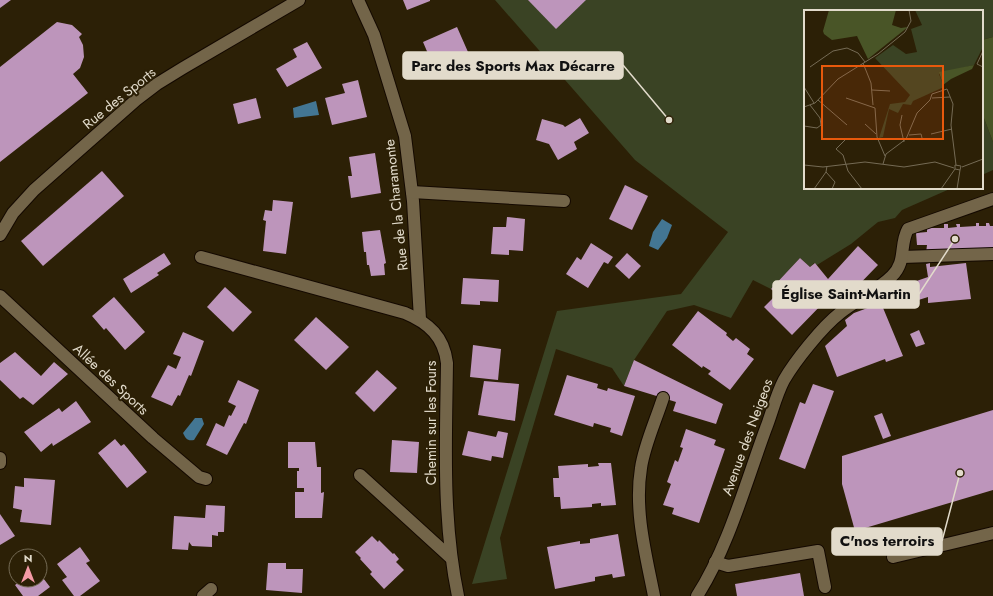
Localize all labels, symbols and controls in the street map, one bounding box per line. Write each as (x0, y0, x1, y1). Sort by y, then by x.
inset map (804, 10, 983, 189)
callout: Parc des Sports Max Décarre (403, 52, 623, 79)
text: Parc des Sports Max Décarre (411, 55, 615, 77)
street label: Rue des Sports (78, 62, 160, 134)
street label: Rue de la Charamonte (379, 138, 413, 272)
callout: Église Saint-Martin (773, 281, 919, 308)
text: Église Saint-Martin (781, 283, 911, 305)
street label: Allée des Sports (69, 339, 153, 419)
street label: Chemin sur les Fours (421, 360, 441, 485)
street label: Avenue des Neigeos (717, 375, 778, 498)
callout: C'nos terroirs (832, 528, 942, 555)
text: C'nos terroirs (840, 530, 934, 552)
north arrow (8, 548, 48, 588)
text: N (24, 550, 32, 566)

